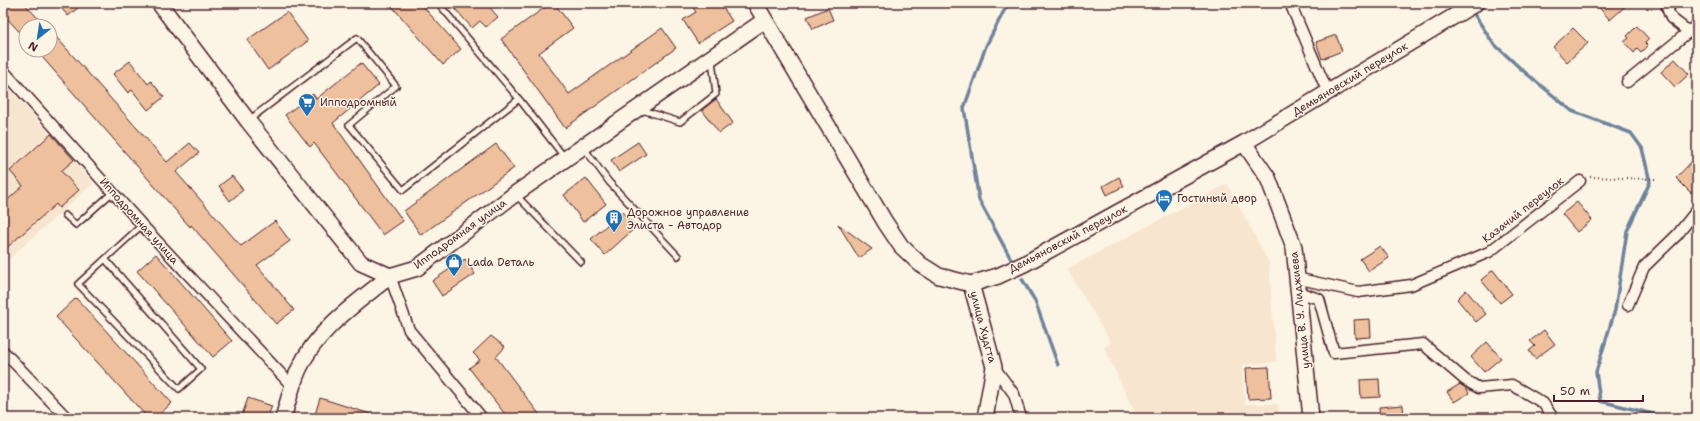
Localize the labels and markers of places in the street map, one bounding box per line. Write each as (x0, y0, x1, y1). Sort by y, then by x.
supermarket icon: Ипподромный (297, 92, 317, 117)
place label: Ипподромный (320, 95, 397, 110)
hotel icon: Гостиный двор (1154, 188, 1174, 213)
place label: Гостиный двор (1177, 191, 1257, 206)
place label: Дорожное управление Элиста - Автодор (627, 205, 749, 233)
building icon: Дорожное управление Элиста - Автодор (604, 208, 624, 233)
shop icon: Lada Dеталь (444, 252, 464, 277)
place label: Lada Dеталь (467, 255, 535, 270)

